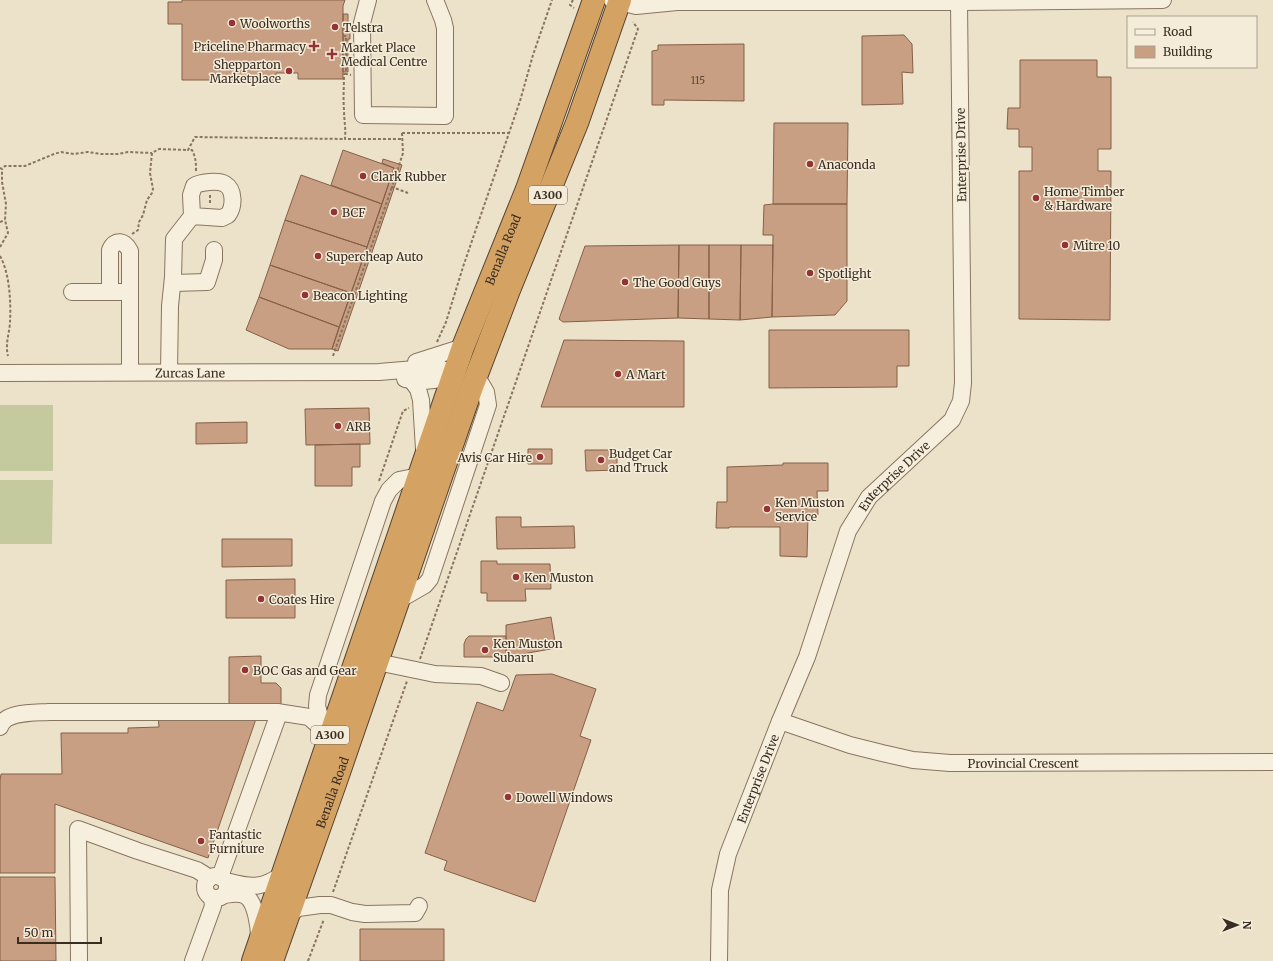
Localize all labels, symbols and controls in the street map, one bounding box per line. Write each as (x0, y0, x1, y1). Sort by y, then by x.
place label: Woolworths (239, 16, 310, 31)
legend (1127, 16, 1257, 68)
marker: Woolworths (227, 18, 237, 28)
place label: Telstra (343, 20, 384, 35)
marker: Telstra (330, 22, 340, 32)
text: Road (1163, 24, 1192, 39)
place label: Priceline Pharmacy (193, 39, 306, 54)
place label: Market Place Medical Centre (341, 40, 427, 69)
marker: Priceline Pharmacy (309, 41, 319, 51)
text: Building (1163, 44, 1213, 59)
marker: Market Place Medical Centre (326, 48, 338, 60)
place label: Shepparton Marketplace (209, 57, 281, 86)
marker: Shepparton Marketplace (284, 66, 294, 76)
house number: 115 (691, 74, 705, 87)
street label: Enterprise Drive (953, 108, 969, 202)
place label: Anaconda (817, 157, 876, 172)
marker: Anaconda (805, 159, 815, 169)
place label: Clark Rubber (371, 169, 447, 184)
marker: Clark Rubber (358, 171, 368, 181)
place label: Home Timber & Hardware (1044, 184, 1125, 213)
road number: A300 (529, 186, 567, 204)
marker: Home Timber & Hardware (1031, 193, 1041, 203)
place label: BCF (342, 205, 366, 220)
marker: BCF (329, 207, 339, 217)
street label: Benalla Road (481, 212, 523, 287)
place label: Mitre 10 (1073, 238, 1120, 253)
marker: Mitre 10 (1060, 240, 1070, 250)
place label: Supercheap Auto (326, 249, 423, 264)
marker: Supercheap Auto (313, 251, 323, 261)
place label: Spotlight (818, 266, 872, 281)
marker: Spotlight (805, 268, 815, 278)
place label: The Good Guys (633, 275, 721, 290)
marker: The Good Guys (620, 277, 630, 287)
place label: Beacon Lighting (313, 288, 408, 303)
marker: Beacon Lighting (300, 290, 310, 300)
street label: Zurcas Lane (155, 365, 225, 380)
place label: A Mart (625, 367, 666, 382)
marker: A Mart (613, 369, 623, 379)
place label: ARB (345, 419, 371, 434)
marker: ARB (333, 421, 343, 431)
street label: Enterprise Drive (855, 437, 932, 514)
place label: Budget Car and Truck (609, 446, 673, 475)
place label: Avis Car Hire (456, 450, 532, 465)
marker: Avis Car Hire (535, 452, 545, 462)
marker: Budget Car and Truck (596, 455, 606, 465)
place label: Ken Muston Service (775, 495, 845, 524)
marker: Ken Muston Service (762, 504, 772, 514)
place label: Ken Muston (524, 570, 594, 585)
marker: Ken Muston (511, 572, 521, 582)
place label: Coates Hire (269, 592, 335, 607)
marker: Coates Hire (256, 594, 266, 604)
place label: Ken Muston Subaru (493, 636, 563, 665)
marker: Ken Muston Subaru (480, 645, 490, 655)
place label: BOC Gas and Gear (253, 663, 357, 678)
marker: BOC Gas and Gear (240, 665, 250, 675)
road number: A300 (311, 726, 349, 744)
street label: Enterprise Drive (733, 732, 782, 825)
street label: Benalla Road (312, 754, 351, 830)
street label: Provincial Crescent (967, 755, 1079, 770)
place label: Dowell Windows (516, 790, 613, 805)
marker: Dowell Windows (503, 792, 513, 802)
place label: Fantastic Furniture (209, 827, 264, 856)
marker: Fantastic Furniture (196, 836, 206, 846)
north arrow (1217, 905, 1257, 945)
scale bar (18, 919, 101, 945)
text: N (1240, 921, 1254, 930)
text: 50 m (24, 925, 53, 940)

